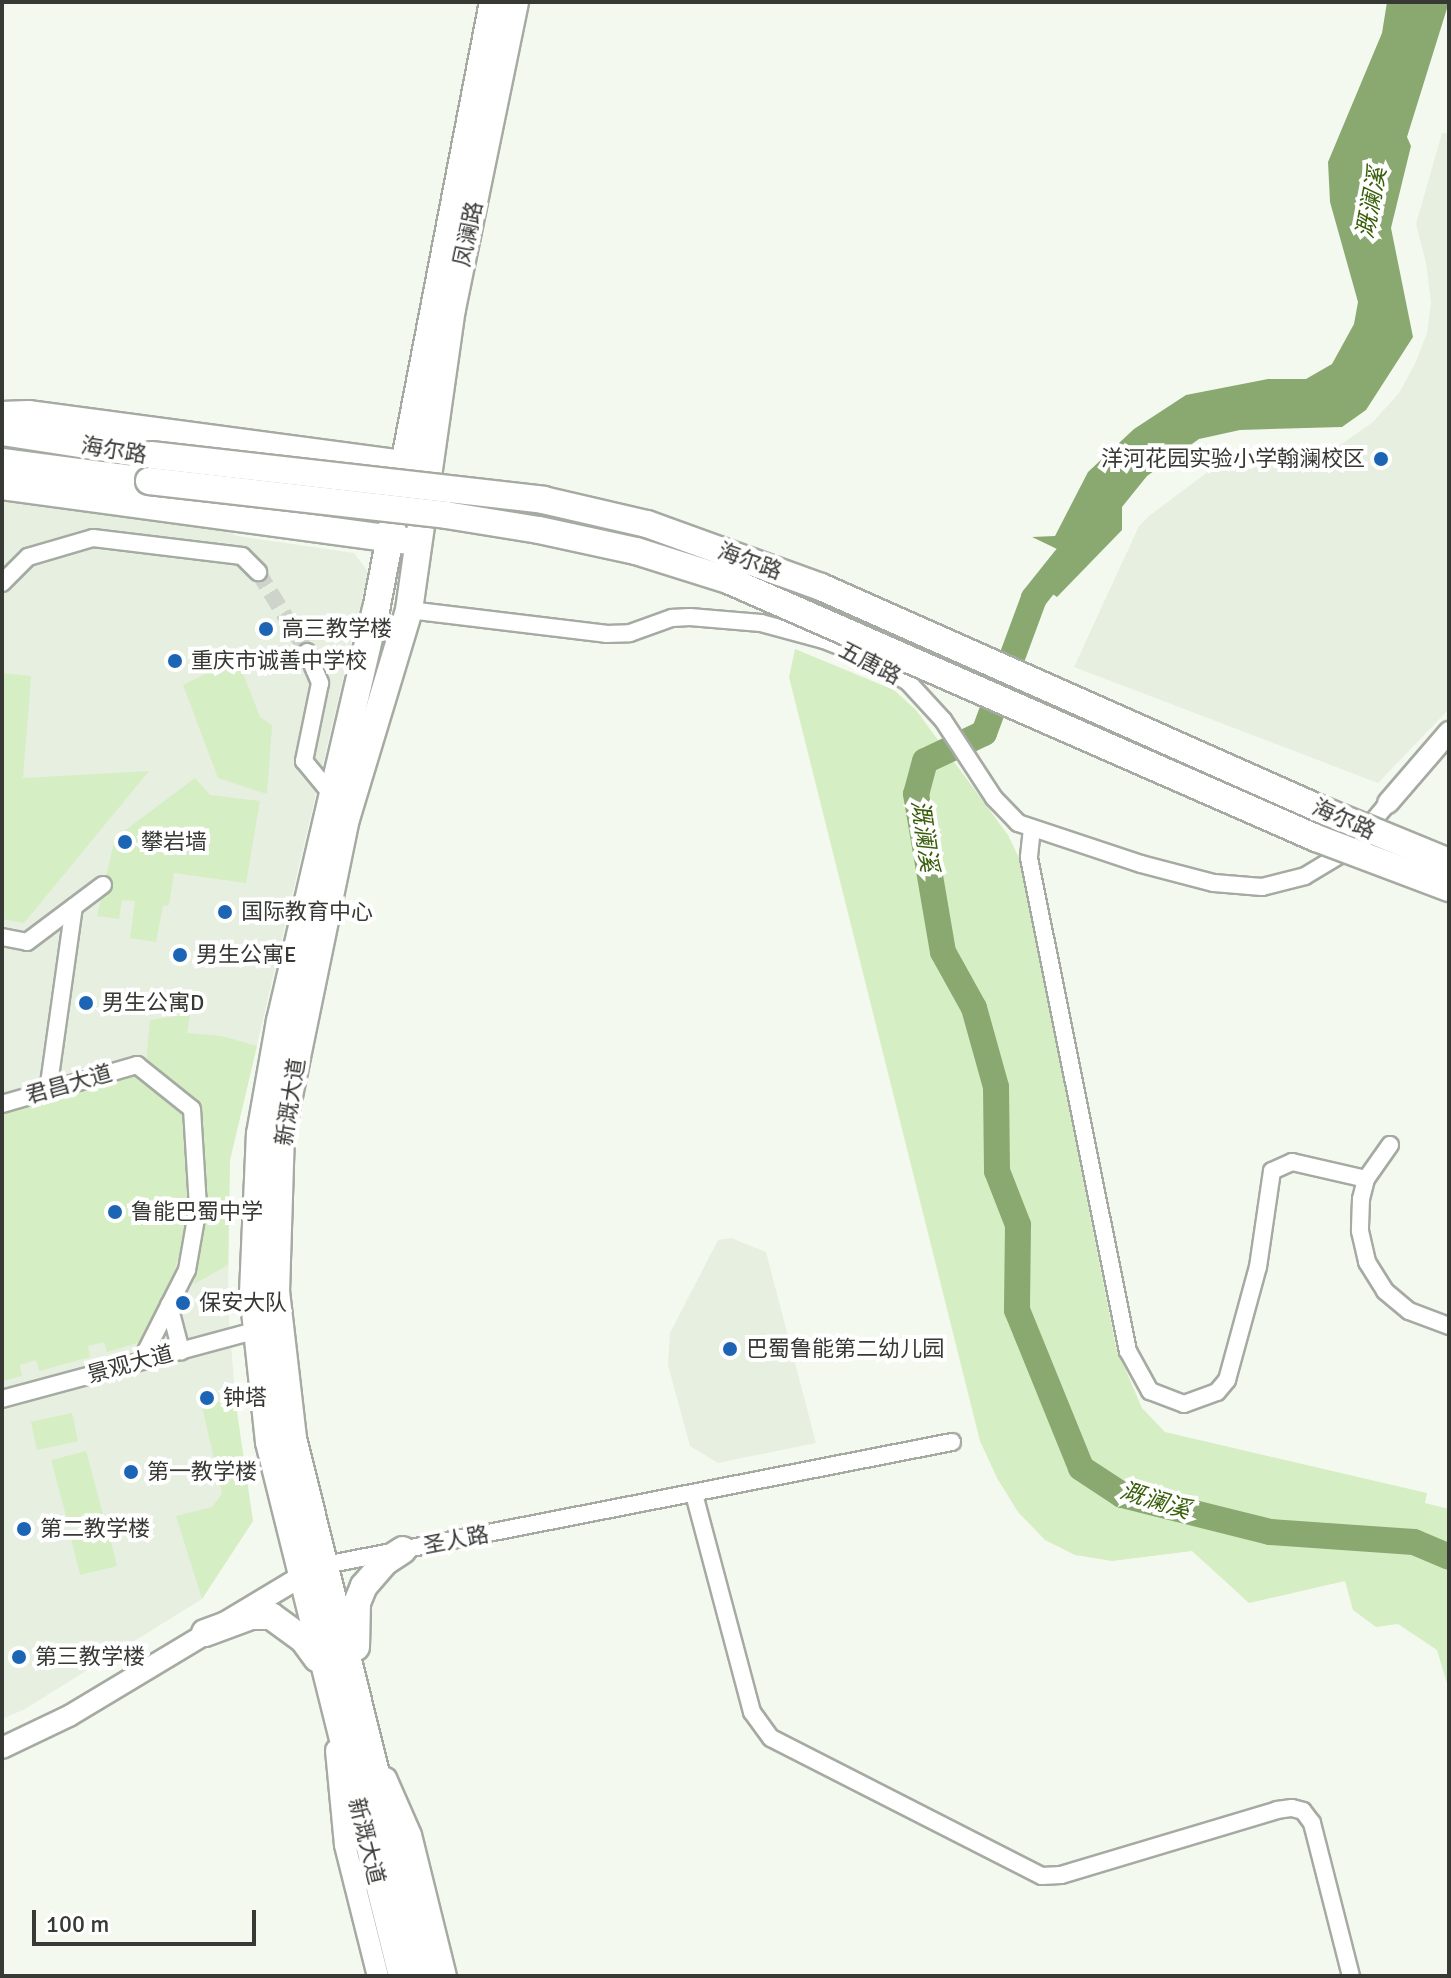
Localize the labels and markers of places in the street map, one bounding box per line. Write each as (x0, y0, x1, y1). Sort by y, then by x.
place label: 洋河花园实验小学翰澜校区 (1101, 446, 1365, 472)
marker: 洋河花园实验小学翰澜校区 (1372, 450, 1390, 468)
place label: 高三教学楼 (282, 616, 392, 642)
marker: 高三教学楼 (257, 620, 275, 638)
place label: 重庆市诚善中学校 (191, 648, 367, 674)
marker: 重庆市诚善中学校 (166, 652, 184, 670)
place label: 攀岩墙 (141, 829, 207, 855)
marker: 攀岩墙 (116, 833, 134, 851)
place label: 国际教育中心 (241, 899, 373, 925)
marker: 国际教育中心 (216, 903, 234, 921)
place label: 男生公寓E (196, 942, 296, 968)
marker: 男生公寓E (171, 946, 189, 964)
place label: 男生公寓D (102, 990, 204, 1016)
marker: 男生公寓D (77, 994, 95, 1012)
place label: 鲁能巴蜀中学 (131, 1199, 263, 1225)
marker: 鲁能巴蜀中学 (106, 1203, 124, 1221)
place label: 保安大队 (199, 1290, 287, 1316)
marker: 保安大队 (174, 1294, 192, 1312)
place label: 巴蜀鲁能第二幼儿园 (746, 1336, 944, 1362)
marker: 巴蜀鲁能第二幼儿园 (721, 1340, 739, 1358)
place label: 钟塔 (223, 1385, 267, 1411)
marker: 钟塔 (198, 1389, 216, 1407)
place label: 第一教学楼 (147, 1459, 257, 1485)
marker: 第一教学楼 (122, 1463, 140, 1481)
place label: 第二教学楼 (40, 1516, 150, 1542)
marker: 第二教学楼 (15, 1520, 33, 1538)
place label: 第三教学楼 (35, 1644, 145, 1670)
marker: 第三教学楼 (10, 1648, 28, 1666)

